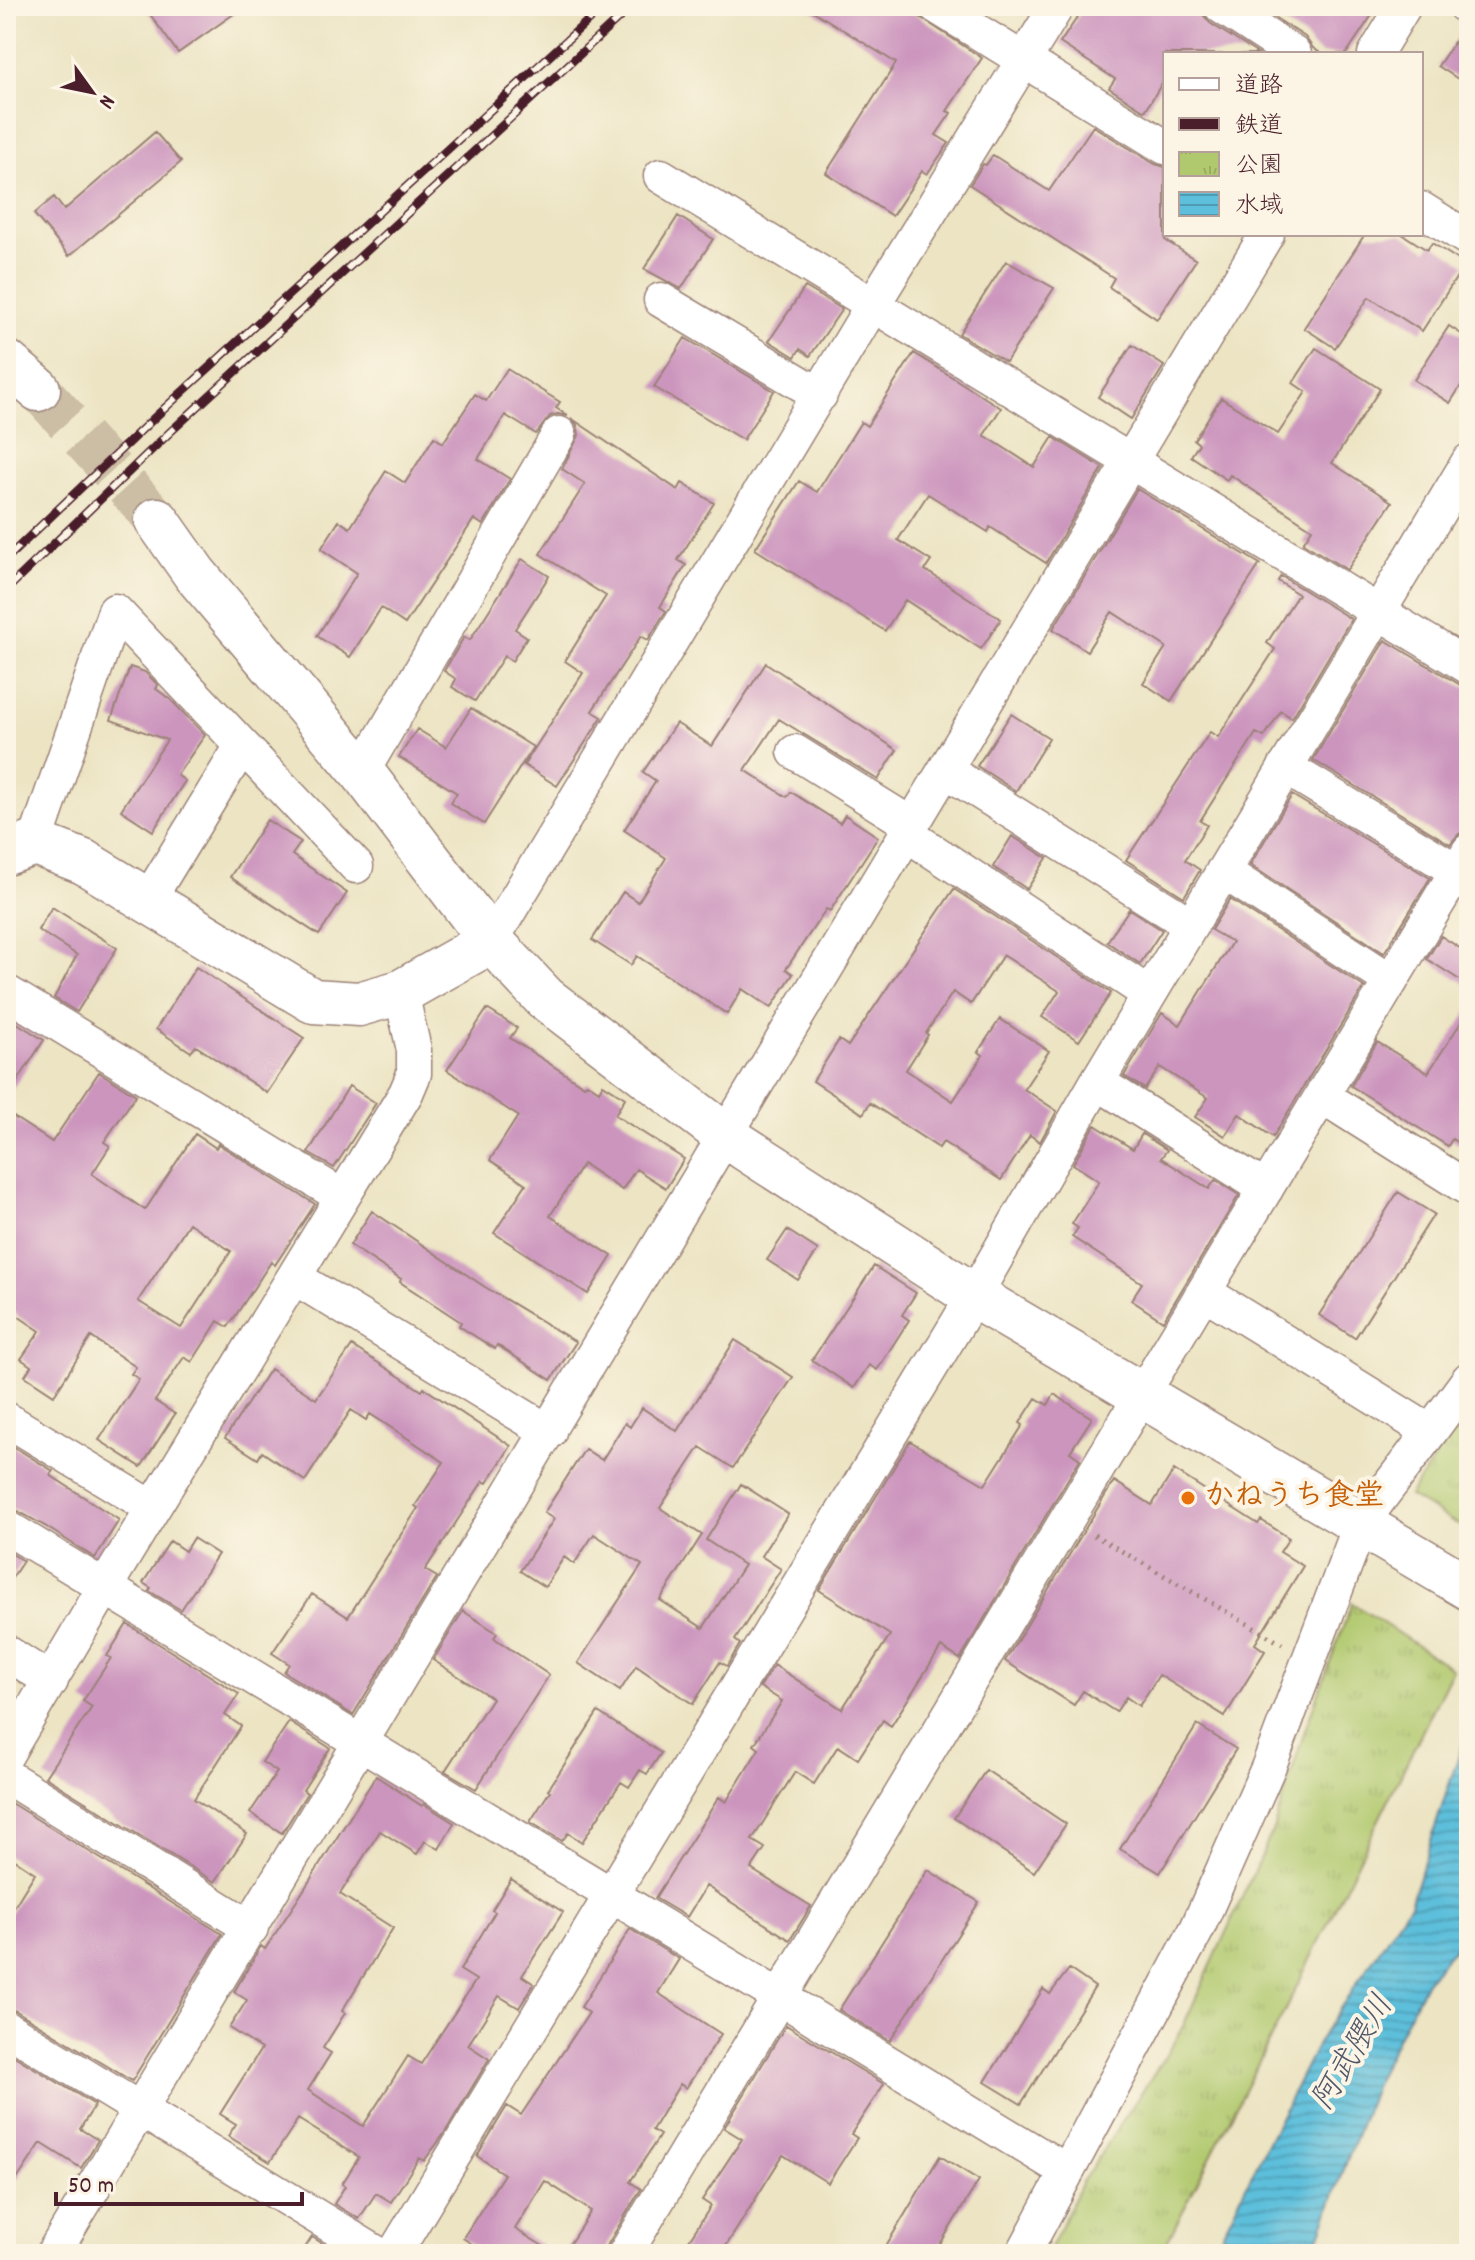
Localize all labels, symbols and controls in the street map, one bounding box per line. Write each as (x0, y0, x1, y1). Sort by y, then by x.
north arrow (52, 52, 132, 132)
legend (1163, 52, 1423, 236)
text: 道路 (1235, 70, 1283, 104)
text: N (90, 88, 122, 114)
text: 鉄道 (1235, 110, 1283, 144)
text: 公園 (1235, 150, 1283, 184)
text: 水域 (1235, 190, 1283, 224)
place label: かねうち食堂 (1204, 1477, 1384, 1520)
marker: かねうち食堂 (1179, 1489, 1197, 1507)
water label: 阿武隈川 (1302, 1987, 1408, 2121)
scale bar (56, 2156, 302, 2206)
text: 50 m (68, 2170, 114, 2204)

